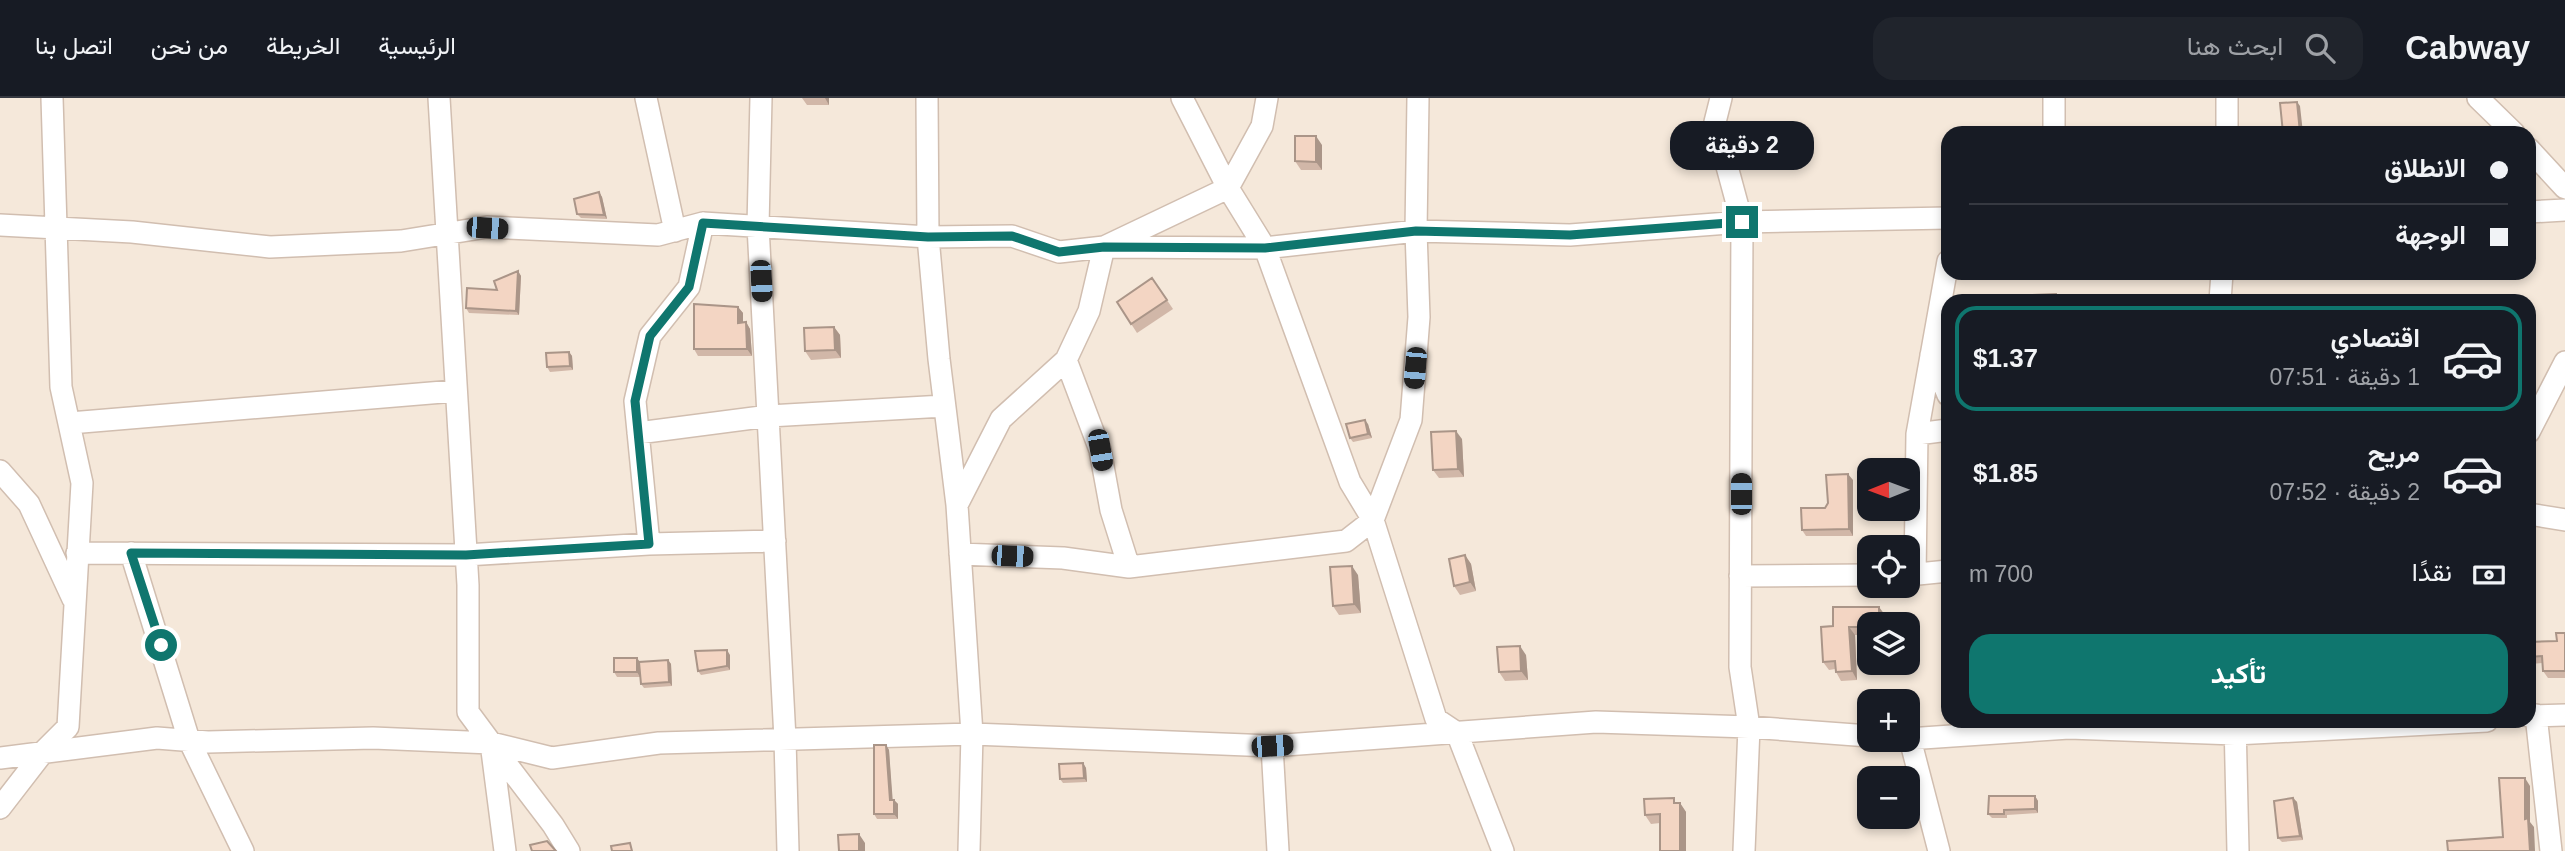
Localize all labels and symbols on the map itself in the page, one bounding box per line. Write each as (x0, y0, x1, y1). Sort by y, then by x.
callout: 2 دقيقة (1670, 121, 1814, 170)
route end (1726, 206, 1758, 238)
car (466, 216, 509, 240)
car (750, 259, 773, 303)
car (1403, 346, 1428, 390)
car (1087, 427, 1114, 473)
north arrow (1857, 458, 1920, 522)
car (1731, 473, 1752, 515)
car (991, 545, 1034, 567)
route start (145, 629, 177, 661)
car (1251, 734, 1294, 758)

